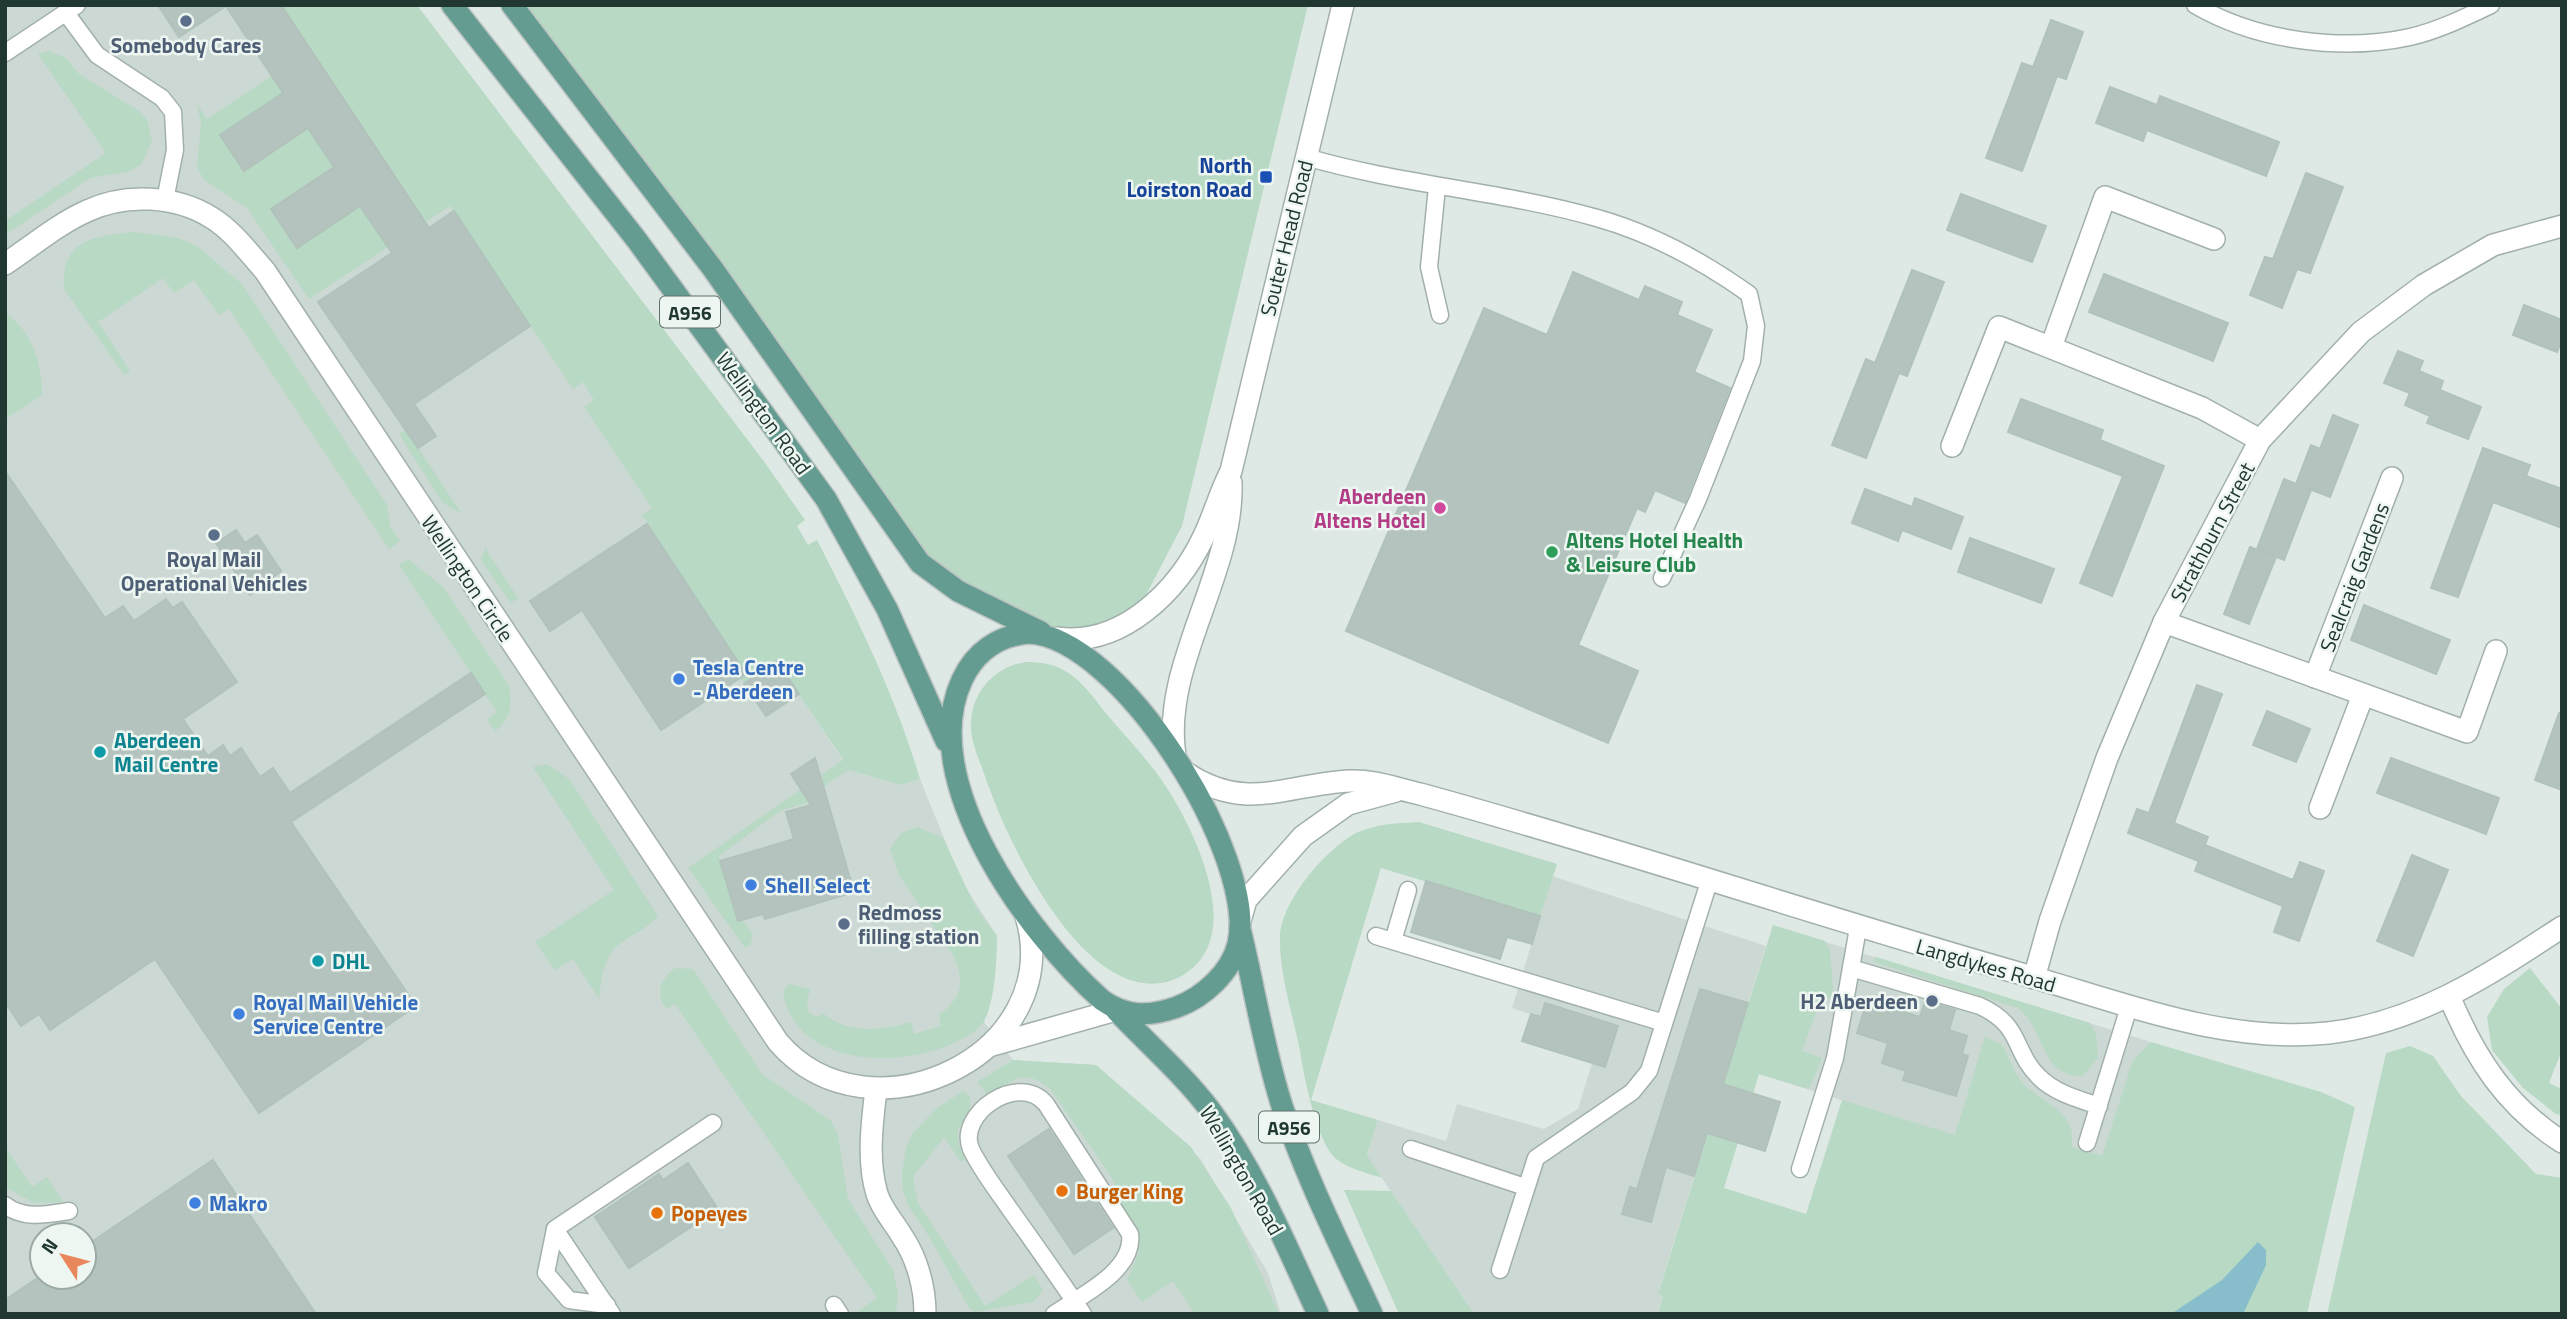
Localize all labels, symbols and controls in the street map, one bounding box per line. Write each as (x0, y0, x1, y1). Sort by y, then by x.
marker: Somebody Cares (178, 13, 194, 29)
place label: Somebody Cares (111, 29, 261, 61)
place label: North Loirston Road (1126, 149, 1252, 205)
street label: Souter Head Road (1251, 157, 1321, 319)
marker: North Loirston Road (1258, 169, 1274, 185)
road number: A956 (660, 296, 720, 328)
street label: Wellington Road (708, 345, 820, 481)
street label: Strathburn Street (2162, 456, 2263, 608)
place label: Aberdeen Altens Hotel (1314, 480, 1426, 536)
street label: Sealcraig Gardens (2311, 498, 2397, 656)
marker: Aberdeen Altens Hotel (1432, 500, 1448, 516)
street label: Wellington Circle (414, 508, 522, 648)
place label: Altens Hotel Health & Leisure Club (1566, 524, 1743, 580)
marker: Royal Mail Operational Vehicles (206, 527, 222, 543)
place label: Royal Mail Operational Vehicles (121, 543, 307, 599)
marker: Altens Hotel Health & Leisure Club (1544, 544, 1560, 560)
place label: Tesla Centre - Aberdeen (693, 651, 804, 707)
marker: Tesla Centre - Aberdeen (671, 671, 687, 687)
place label: Aberdeen Mail Centre (114, 724, 218, 780)
marker: Aberdeen Mail Centre (92, 744, 108, 760)
place label: Shell Select (765, 869, 871, 901)
marker: Shell Select (743, 877, 759, 893)
place label: Redmoss filling station (858, 896, 979, 952)
marker: Redmoss filling station (836, 916, 852, 932)
street label: Langdykes Road (1912, 930, 2060, 1000)
place label: DHL (332, 945, 370, 977)
marker: DHL (310, 953, 326, 969)
place label: H2 Aberdeen (1800, 985, 1918, 1017)
place label: Royal Mail Vehicle Service Centre (253, 986, 418, 1042)
marker: H2 Aberdeen (1924, 993, 1940, 1009)
marker: Royal Mail Vehicle Service Centre (231, 1006, 247, 1022)
street label: Wellington Road (1192, 1099, 1292, 1241)
road number: A956 (1259, 1112, 1319, 1142)
place label: Burger King (1076, 1175, 1183, 1207)
marker: Burger King (1054, 1183, 1070, 1199)
place label: Makro (209, 1187, 268, 1219)
marker: Makro (187, 1195, 203, 1211)
place label: Popeyes (671, 1197, 748, 1229)
marker: Popeyes (649, 1205, 665, 1221)
north arrow (28, 1221, 98, 1291)
text: N (33, 1232, 64, 1260)

